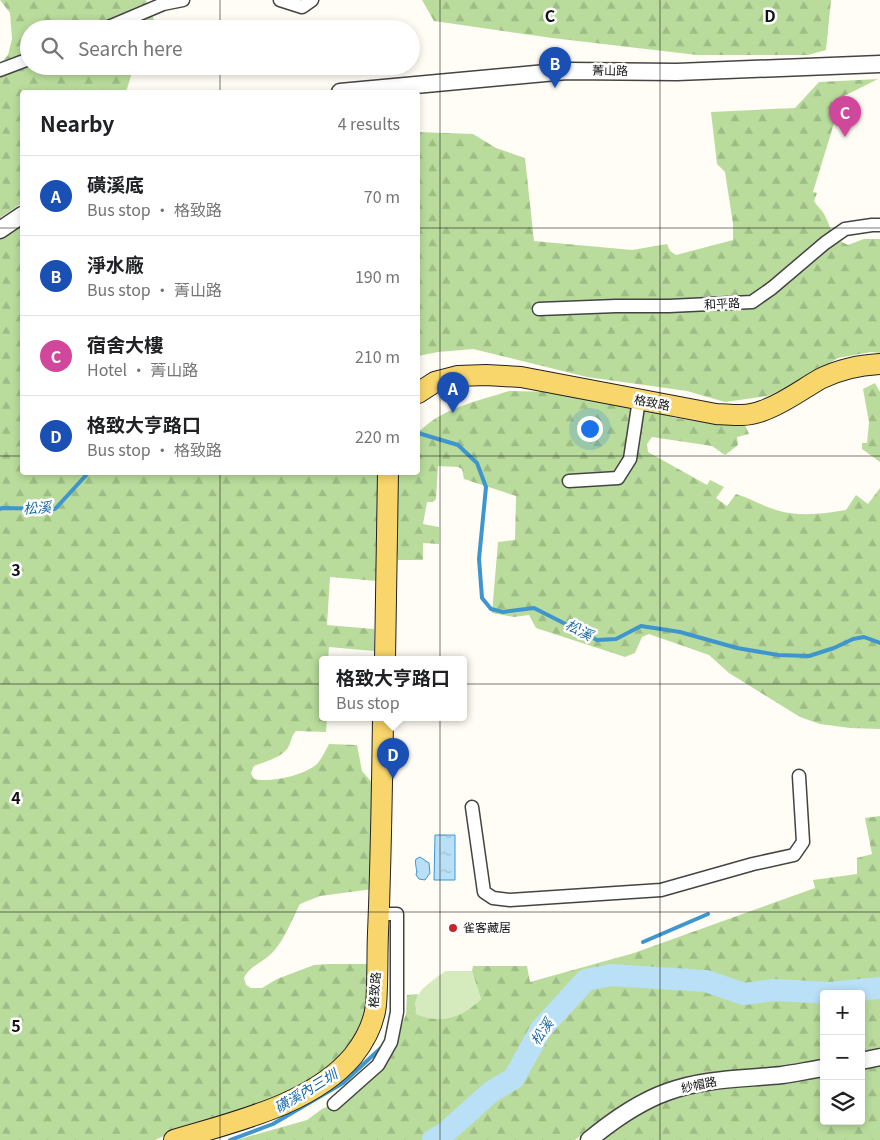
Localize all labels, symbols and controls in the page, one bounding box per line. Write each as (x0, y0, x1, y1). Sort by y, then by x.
text: C (545, 3, 556, 27)
text: D (764, 3, 776, 27)
search box (20, 20, 420, 75)
icon: search (38, 34, 66, 62)
text: Search here (78, 34, 182, 61)
pin: B (539, 47, 571, 88)
street label: 菁山路 (592, 61, 628, 78)
pin: C (829, 96, 861, 137)
text: Nearby (40, 108, 114, 138)
text: 4 results (338, 111, 400, 135)
text: 磺溪底 (87, 170, 144, 197)
text: A (51, 184, 61, 208)
text: 70 m (364, 184, 400, 208)
text: Bus stop · 格致路 (87, 197, 222, 221)
text: 淨水廠 (87, 250, 144, 277)
text: B (51, 264, 61, 288)
text: 190 m (355, 264, 400, 288)
text: Bus stop · 菁山路 (87, 277, 222, 301)
street label: 和平路 (703, 293, 740, 312)
text: 宿舍大樓 (87, 330, 163, 357)
text: C (51, 344, 61, 368)
text: 210 m (355, 344, 400, 368)
text: Hotel · 菁山路 (87, 357, 198, 381)
pin: A (437, 372, 469, 413)
street label: 格致路 (633, 390, 672, 413)
text: 格致大亨路口 (87, 410, 201, 437)
your location (577, 416, 603, 442)
text: D (50, 424, 62, 448)
text: 220 m (355, 424, 400, 448)
text: Bus stop · 格致路 (87, 437, 222, 461)
water label: 松溪 (22, 496, 54, 518)
text: 3 (11, 557, 21, 581)
water label: 松溪 (562, 614, 598, 645)
popup (319, 656, 467, 721)
text: 格致大亨路口 (336, 663, 450, 690)
text: Bus stop (336, 690, 400, 714)
pin: D (377, 738, 409, 779)
text: 4 (11, 785, 21, 809)
place label: 雀客藏居 (463, 918, 511, 935)
marker: 雀客藏居 (447, 922, 459, 934)
street label: 格致路 (364, 971, 383, 1008)
map controls (820, 990, 865, 1125)
button: + (820, 990, 865, 1035)
text: 5 (11, 1013, 21, 1037)
water label: 松溪 (525, 1013, 559, 1049)
button: − (820, 1035, 865, 1080)
water label: 磺溪內三圳 (270, 1063, 342, 1117)
street label: 紗帽路 (679, 1071, 718, 1096)
button: layers (820, 1080, 865, 1125)

